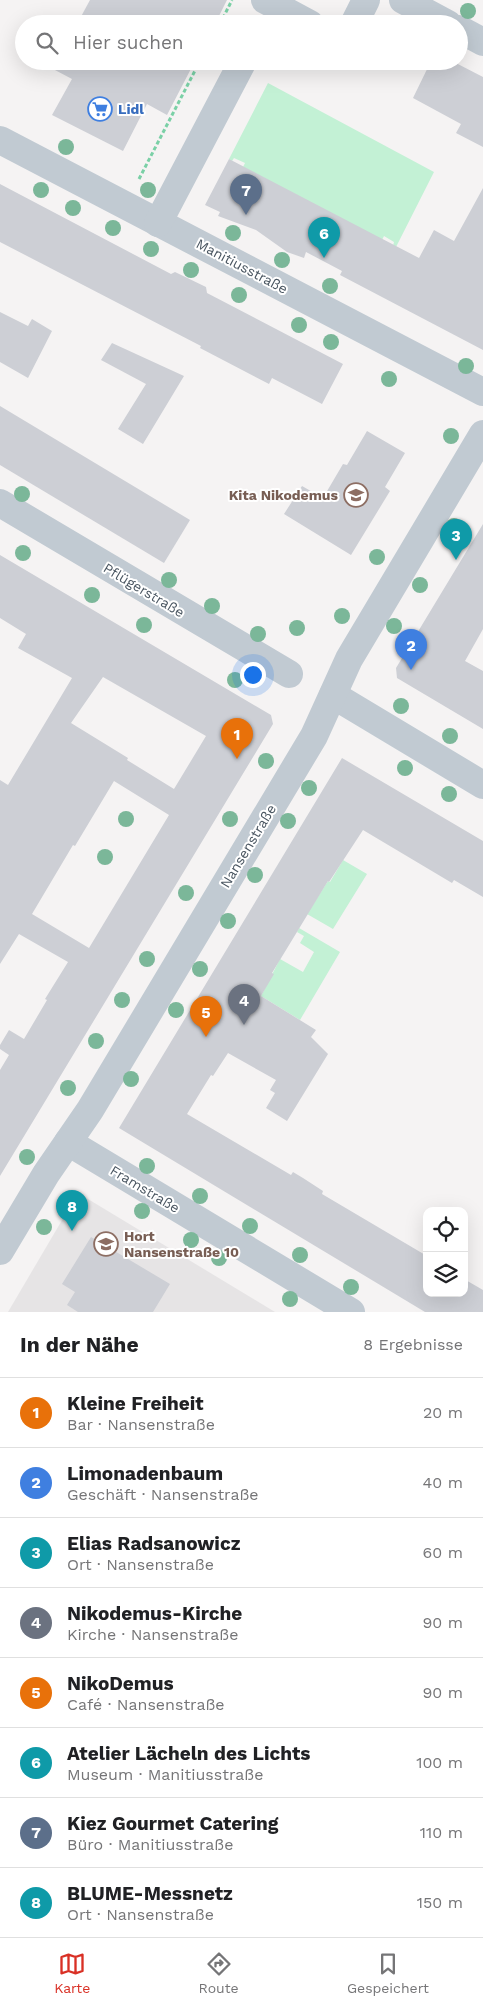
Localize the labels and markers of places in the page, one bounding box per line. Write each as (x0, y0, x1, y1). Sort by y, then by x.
supermarket icon: Lidl (87, 96, 113, 122)
place label: Lidl (118, 101, 144, 117)
pin: 7 (230, 174, 262, 215)
pin: 6 (308, 217, 340, 258)
school or university icon: Kita Nikodemus (343, 482, 369, 508)
place label: Kita Nikodemus (229, 487, 339, 503)
pin: 3 (440, 519, 472, 560)
pin: 2 (395, 629, 427, 670)
pin: 1 (221, 718, 253, 759)
pin: 4 (228, 984, 260, 1025)
pin: 5 (190, 996, 222, 1037)
pin: 8 (56, 1190, 88, 1231)
place label: Hort Nansenstraße 10 (124, 1228, 239, 1260)
school or university icon: Hort Nansenstraße 10 (93, 1231, 119, 1257)

